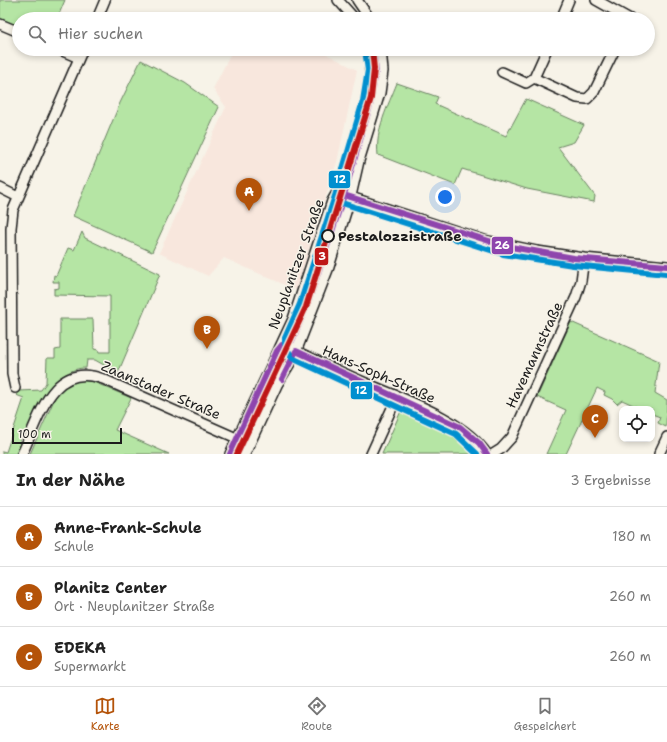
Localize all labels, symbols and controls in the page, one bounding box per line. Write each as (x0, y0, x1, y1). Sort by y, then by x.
search box (12, 12, 655, 56)
icon: search (26, 23, 48, 45)
text: Hier suchen (58, 24, 143, 44)
line badge: 12 (328, 170, 351, 189)
text: 12 (334, 172, 346, 187)
pin: A (236, 178, 262, 211)
your location (435, 187, 455, 207)
street label: Neuplanitzer Straße (264, 196, 328, 332)
place label: Pestalozzistraße (338, 227, 462, 245)
marker: Pestalozzistraße (321, 229, 335, 243)
line badge: 26 (491, 236, 514, 255)
text: 26 (494, 238, 510, 253)
line badge: 3 (314, 247, 329, 266)
text: 3 (318, 249, 326, 264)
street label: Havemannstraße (501, 299, 567, 411)
pin: B (194, 316, 220, 349)
street label: Hans-Soph-Straße (320, 341, 439, 407)
street label: Zaanstader Straße (99, 357, 223, 423)
line badge: 12 (350, 381, 373, 400)
text: 12 (355, 383, 367, 398)
pin: C (582, 405, 608, 438)
map controls (619, 406, 655, 442)
button: locate (619, 406, 655, 442)
scale bar (12, 426, 122, 445)
text: 100 m (18, 427, 51, 442)
text: In der Nähe (16, 469, 125, 491)
text: 3 Ergebnisse (571, 472, 651, 489)
text: Anne-Frank-Schule (54, 518, 202, 538)
text: A (24, 528, 34, 545)
text: 180 m (612, 528, 651, 545)
text: Schule (54, 538, 94, 555)
text: Planitz Center (54, 578, 167, 598)
text: B (25, 588, 33, 605)
text: 260 m (609, 588, 651, 605)
text: Ort · Neuplanitzer Straße (54, 598, 215, 615)
text: EDEKA (54, 638, 106, 658)
text: C (25, 648, 33, 665)
text: 260 m (609, 648, 651, 665)
text: Supermarkt (54, 658, 126, 675)
tab: Karte (91, 695, 120, 734)
tab: Route (301, 695, 332, 734)
tab: Gespeichert (514, 695, 576, 734)

